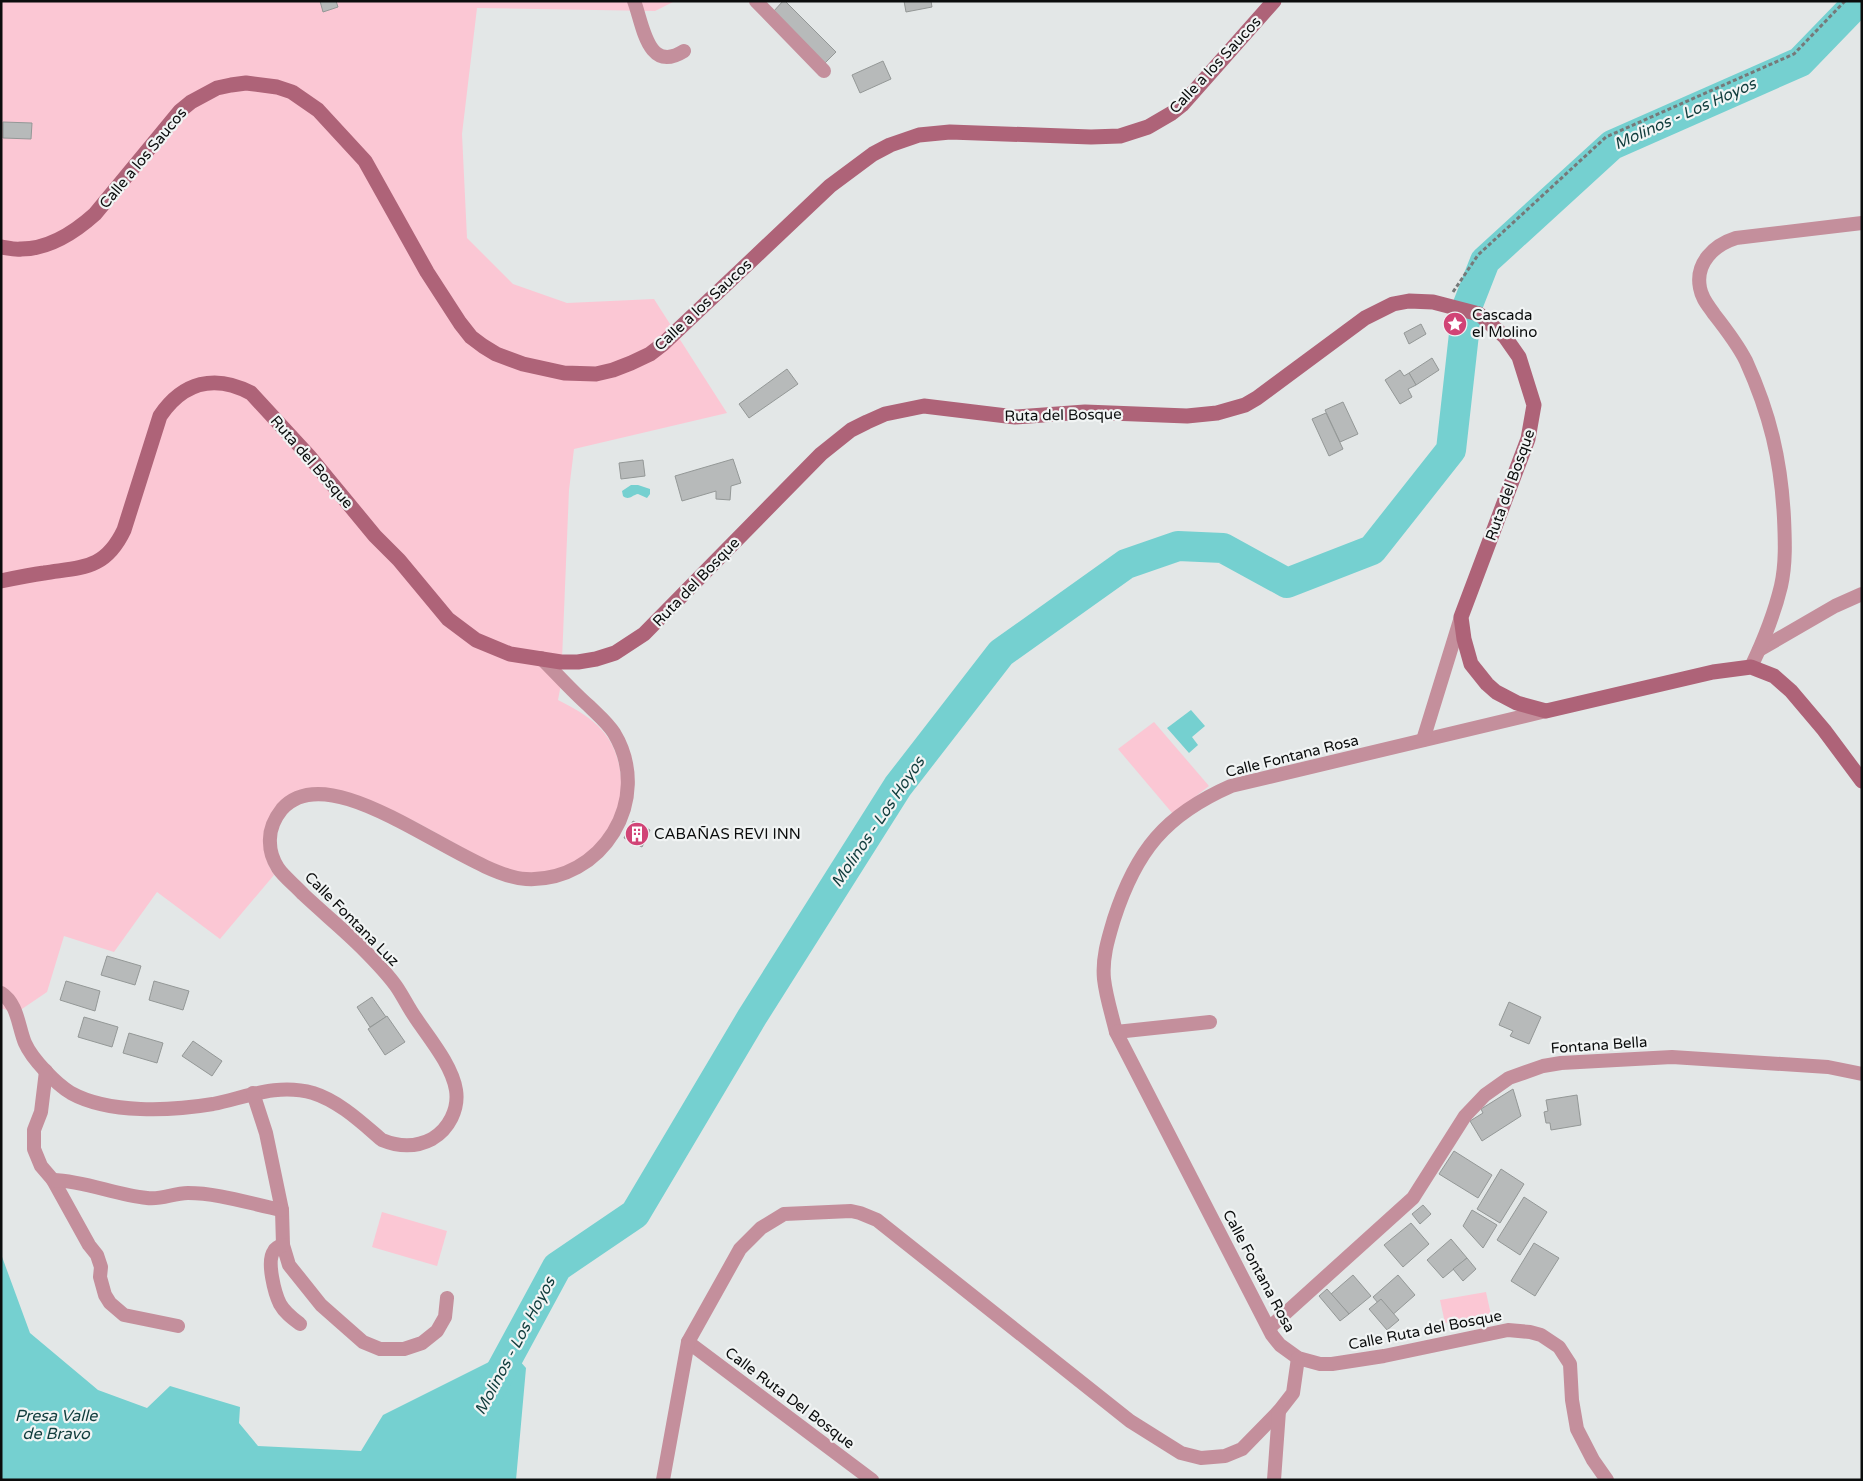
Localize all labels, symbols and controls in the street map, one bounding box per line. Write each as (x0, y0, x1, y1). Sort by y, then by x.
street label: Calle a los Saucos (1165, 13, 1265, 117)
water label: Molinos - Los Hoyos (1611, 73, 1760, 154)
street label: Calle a los Saucos (96, 104, 190, 212)
street label: Calle a los Saucos (651, 255, 755, 355)
place label: Cascada el Molino (1472, 306, 1537, 341)
place icon: Cascada el Molino (1442, 311, 1468, 337)
street label: Ruta del Bosque (1004, 405, 1122, 425)
street label: Ruta del Bosque (267, 412, 357, 512)
street label: Ruta del Bosque (1481, 427, 1539, 543)
street label: Ruta del Bosque (649, 534, 743, 630)
street label: Calle Fontana Rosa (1224, 731, 1360, 781)
water label: Molinos - Los Hoyos (827, 752, 930, 891)
building icon: CABAÑAS REVI INN (624, 821, 650, 847)
place label: CABAÑAS REVI INN (654, 825, 801, 843)
street label: Calle Fontana Luz (301, 868, 403, 970)
street label: Fontana Bella (1550, 1033, 1648, 1057)
street label: Calle Fontana Rosa (1219, 1207, 1299, 1335)
water label: Molinos - Los Hoyos (470, 1273, 560, 1418)
street label: Calle Ruta del Bosque (1347, 1306, 1503, 1354)
street label: Calle Ruta Del Bosque (722, 1343, 858, 1453)
water label: Presa Valle de Bravo (15, 1406, 98, 1444)

